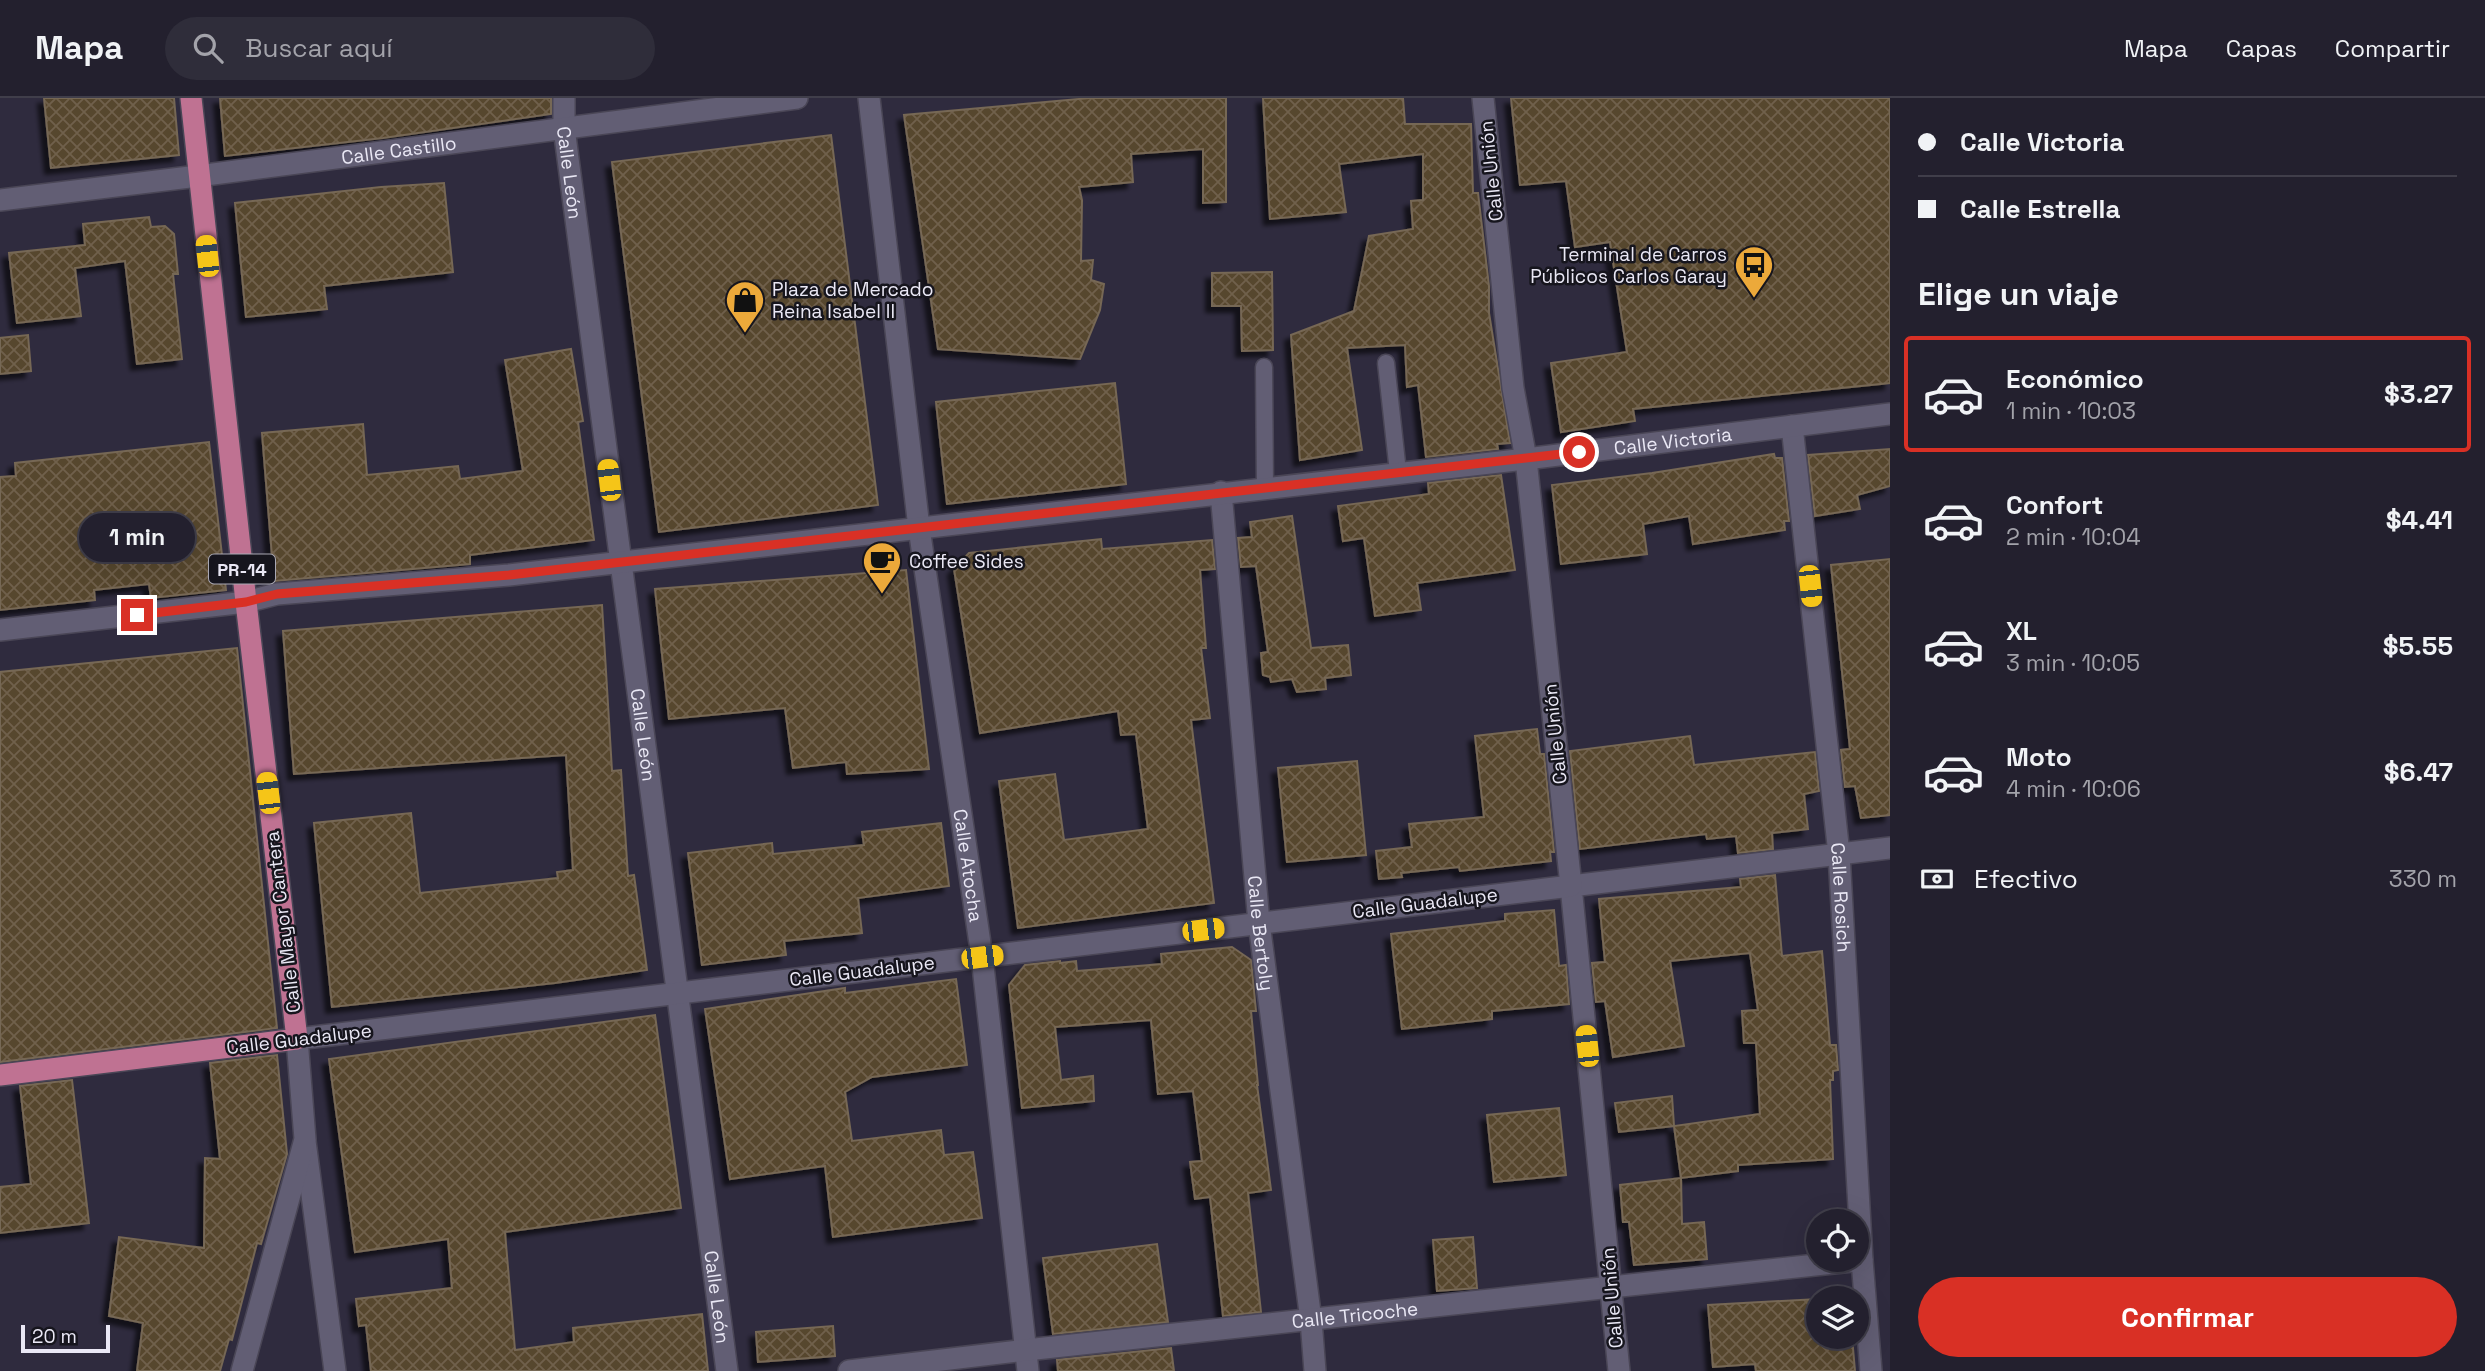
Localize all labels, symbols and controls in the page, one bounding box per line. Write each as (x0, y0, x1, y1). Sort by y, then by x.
search box (165, 17, 655, 80)
text: Mapa (35, 27, 123, 69)
icon: search (189, 29, 227, 67)
text: Buscar aquí (245, 31, 393, 65)
text: Mapa (2124, 33, 2188, 64)
text: Capas (2226, 33, 2297, 64)
text: Compartir (2335, 33, 2450, 64)
street label: Calle Unión (1473, 120, 1509, 222)
street label: Calle León (551, 125, 588, 221)
text: Calle Victoria (1960, 125, 2124, 159)
street label: Calle Castillo (340, 130, 458, 170)
text: Calle Estrella (1960, 192, 2121, 226)
car (195, 234, 220, 278)
place label: Terminal de Carros Públicos Carlos Garay (1530, 242, 1727, 289)
bus stop icon: Terminal de Carros Públicos Carlos Garay (1733, 244, 1775, 299)
text: Elige un viaje (1918, 274, 2119, 314)
place label: Plaza de Mercado Reina Isabel II (772, 277, 934, 324)
shop icon: Plaza de Mercado Reina Isabel II (724, 279, 766, 334)
text: Económico (2006, 362, 2144, 396)
icon: car (1922, 363, 1985, 426)
text: $3.27 (2384, 377, 2453, 411)
text: 1 min · 10:03 (2006, 396, 2136, 426)
street label: Calle Victoria (1612, 421, 1733, 461)
route start (1563, 436, 1595, 468)
car (597, 458, 622, 502)
text: Confort (2006, 488, 2103, 522)
icon: car (1922, 489, 1985, 552)
text: $4.41 (2386, 503, 2453, 537)
callout: 1 min (79, 514, 195, 562)
text: 1 min (109, 522, 165, 552)
text: 2 min · 10:04 (2006, 522, 2141, 552)
cafe icon: Coffee Sides (861, 540, 903, 595)
place label: Coffee Sides (909, 549, 1024, 574)
road number: PR-14 (209, 555, 275, 584)
car (1798, 564, 1823, 608)
route end (121, 599, 153, 631)
text: XL (2006, 614, 2037, 648)
icon: car (1922, 615, 1985, 678)
text: $5.55 (2383, 629, 2453, 663)
text: 3 min · 10:05 (2006, 648, 2140, 678)
street label: Calle Unión (1537, 683, 1573, 785)
street label: Calle León (625, 687, 662, 783)
text: Moto (2006, 740, 2072, 774)
icon: car (1922, 741, 1985, 804)
text: $6.47 (2384, 755, 2453, 789)
car (256, 771, 281, 815)
text: 4 min · 10:06 (2006, 774, 2141, 804)
street label: Calle Atocha (948, 807, 989, 924)
street label: Calle Mayor Cantera (259, 830, 307, 1014)
street label: Calle Rosich (1825, 841, 1857, 953)
icon: cash (1918, 860, 1956, 898)
text: Efectivo (1974, 862, 2078, 896)
text: 330 m (2389, 864, 2457, 894)
street label: Calle Bertoly (1242, 874, 1280, 992)
street label: Calle Guadalupe (1351, 882, 1499, 924)
car (1181, 917, 1226, 943)
car (960, 944, 1005, 970)
street label: Calle Guadalupe (788, 950, 936, 992)
street label: Calle Guadalupe (225, 1018, 373, 1060)
car (1575, 1024, 1600, 1068)
map controls (1806, 1209, 1869, 1349)
button: locate (1806, 1209, 1869, 1272)
street label: Calle Unión (1595, 1247, 1629, 1349)
street label: Calle León (699, 1249, 736, 1345)
button: Confirmar (1918, 1277, 2457, 1357)
button: layers (1806, 1286, 1869, 1349)
street label: Calle Tricoche (1290, 1295, 1419, 1334)
scale bar (21, 1322, 110, 1354)
text: 20 m (32, 1324, 77, 1349)

